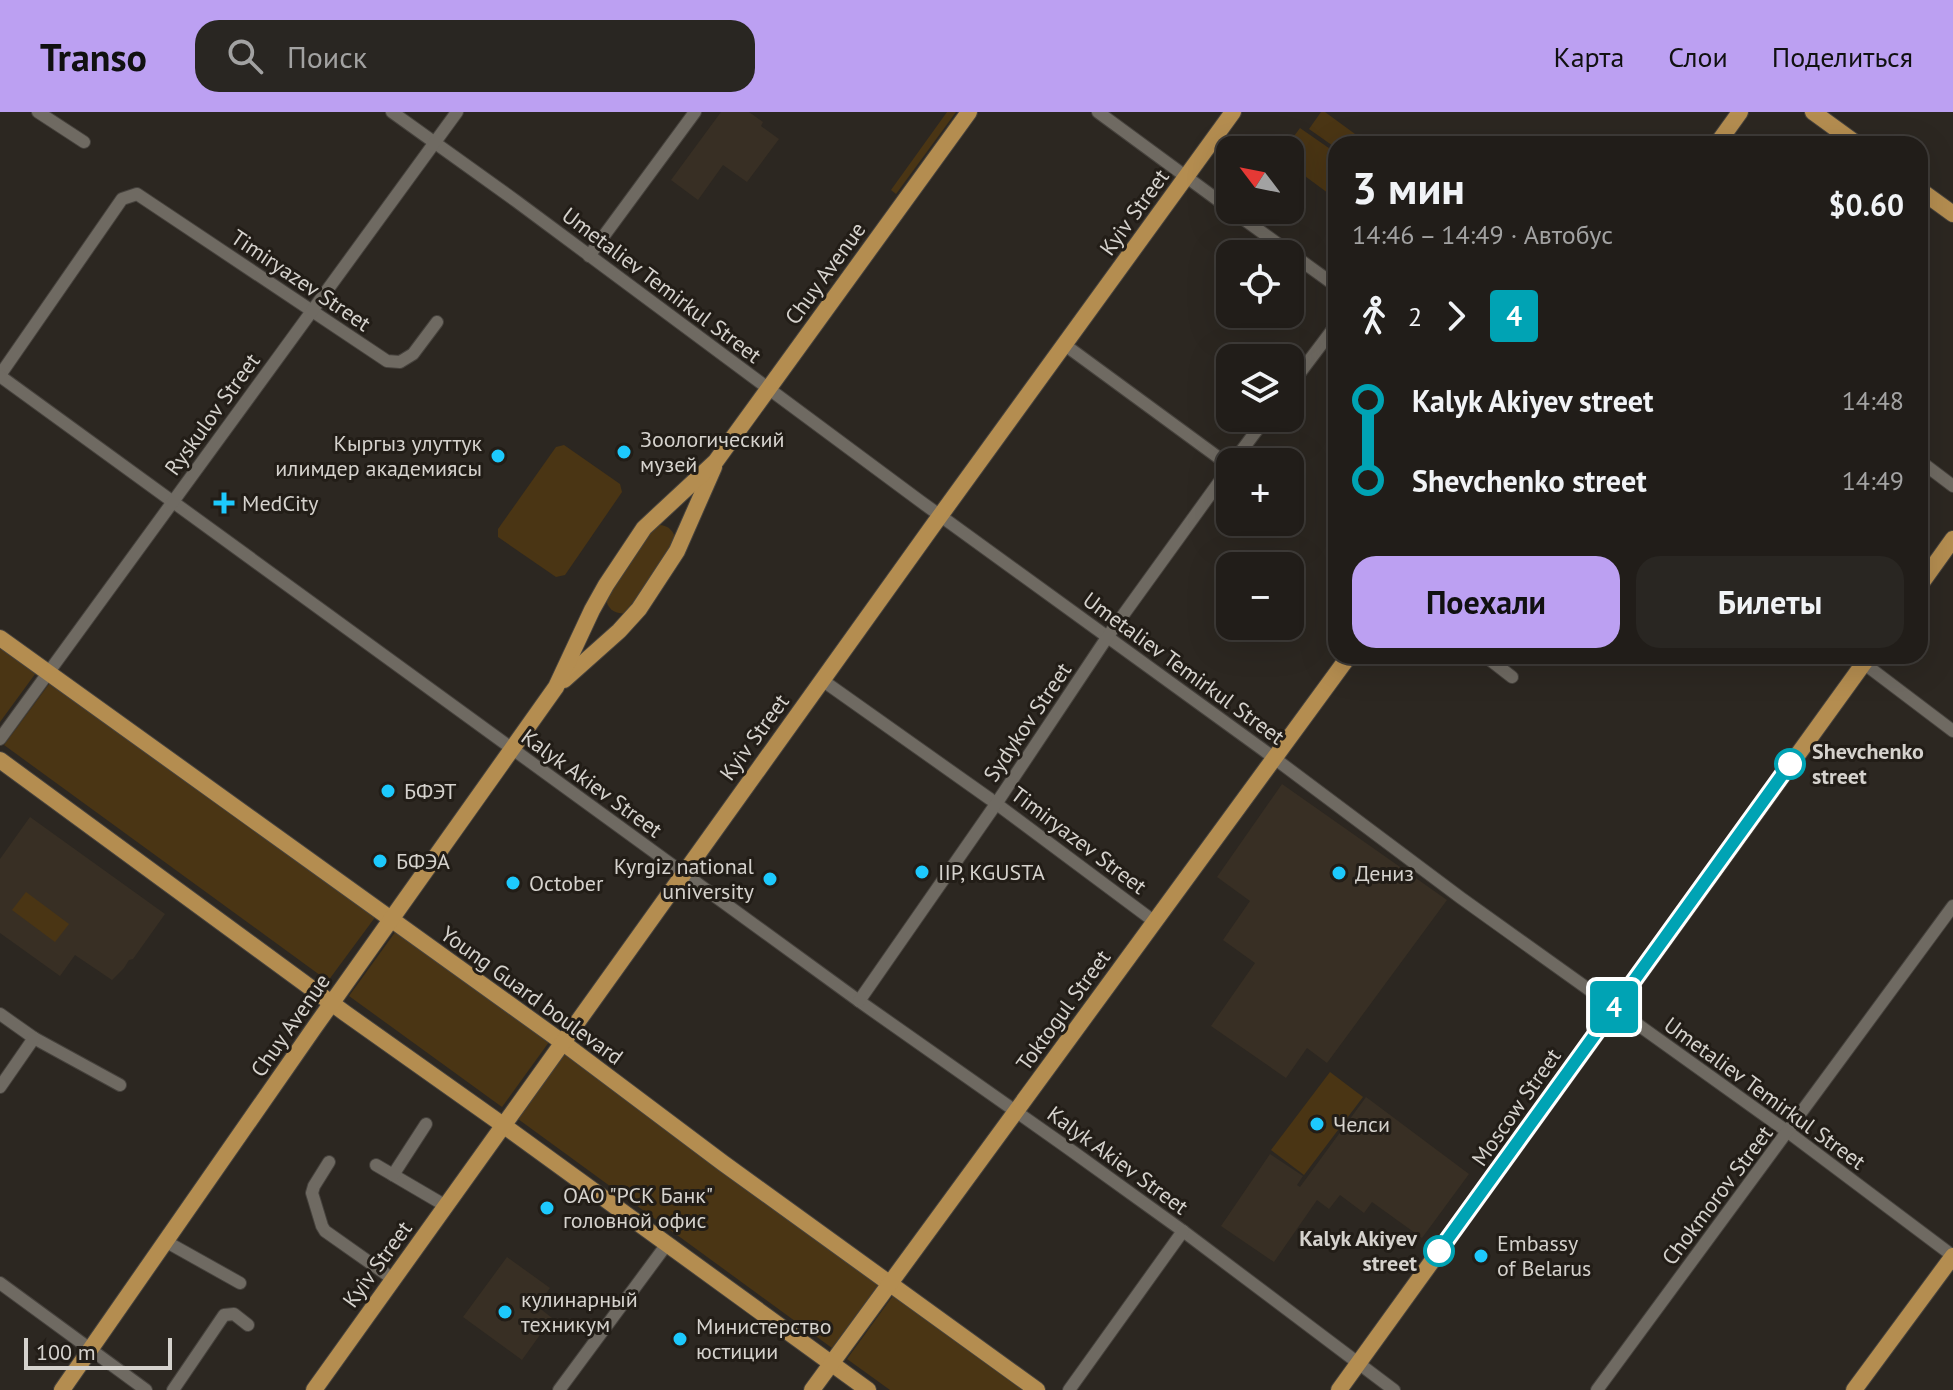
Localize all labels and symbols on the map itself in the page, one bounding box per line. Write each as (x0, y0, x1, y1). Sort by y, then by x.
north arrow (1216, 136, 1304, 224)
street label: Kyiv Street (1093, 163, 1175, 261)
street label: Umetaliev Temirkul Street (557, 201, 768, 369)
street label: Chuy Avenue (778, 216, 872, 330)
street label: Timiryazev Street (226, 223, 377, 337)
street label: Ryskulov Street (158, 347, 266, 481)
place label: Зоологический музей (640, 425, 785, 478)
place label: Кыргыз улуттук илимдер академиясы (275, 429, 482, 482)
marker: Зоологический музей (615, 443, 633, 461)
marker: Кыргыз улуттук илимдер академиясы (489, 447, 507, 465)
place label: MedCity (242, 489, 319, 517)
marker: MedCity (213, 492, 235, 514)
street label: Umetaliev Temirkul Street (1078, 585, 1291, 751)
street label: Sydykov Street (977, 657, 1077, 787)
street label: Kyiv Street (713, 688, 795, 786)
street label: Kalyk Akiev Street (516, 723, 668, 844)
place label: Shevchenko street (1812, 737, 1924, 790)
marker: Shevchenko street (1775, 749, 1805, 779)
place label: БФЭТ (404, 777, 457, 805)
street label: Timiryazev Street (1006, 780, 1153, 900)
marker: БФЭТ (379, 782, 397, 800)
place label: БФЭА (396, 847, 450, 875)
marker: БФЭА (371, 852, 389, 870)
place label: Kyrgiz national university (614, 852, 755, 905)
place label: IIP, KGUSTA (938, 858, 1045, 886)
place label: Дениз (1355, 859, 1414, 887)
marker: IIP, KGUSTA (913, 863, 931, 881)
marker: Дениз (1330, 864, 1348, 882)
place label: October (529, 869, 604, 897)
marker: Kyrgiz national university (761, 870, 779, 888)
marker: October (504, 874, 522, 892)
street label: Young Guard boulevard (435, 919, 629, 1071)
street label: Toktogul Street (1010, 944, 1117, 1076)
street label: Chuy Avenue (244, 968, 336, 1082)
line badge: 4 (1588, 981, 1640, 1033)
street label: Umetaliev Temirkul Street (1659, 1010, 1872, 1176)
street label: Moscow Street (1465, 1042, 1567, 1171)
street label: Kalyk Akiev Street (1042, 1100, 1194, 1221)
place label: Челси (1333, 1110, 1390, 1138)
marker: Челси (1308, 1115, 1326, 1133)
street label: Chokmorov Street (1655, 1119, 1779, 1270)
place label: ОАО "РСК Банк" головной офис (563, 1181, 713, 1234)
marker: ОАО "РСК Банк" головной офис (538, 1199, 556, 1217)
street label: Kyiv Street (336, 1215, 418, 1313)
place label: Kalyk Akiyev street (1299, 1224, 1417, 1277)
place label: Embassy of Belarus (1497, 1229, 1591, 1282)
marker: Kalyk Akiyev street (1424, 1236, 1454, 1266)
marker: Embassy of Belarus (1472, 1247, 1490, 1265)
place label: кулинарный техникум (521, 1285, 638, 1338)
marker: кулинарный техникум (496, 1303, 514, 1321)
place label: Министерство юстиции (696, 1312, 831, 1365)
marker: Министерство юстиции (671, 1330, 689, 1348)
scale bar (24, 1334, 172, 1370)

